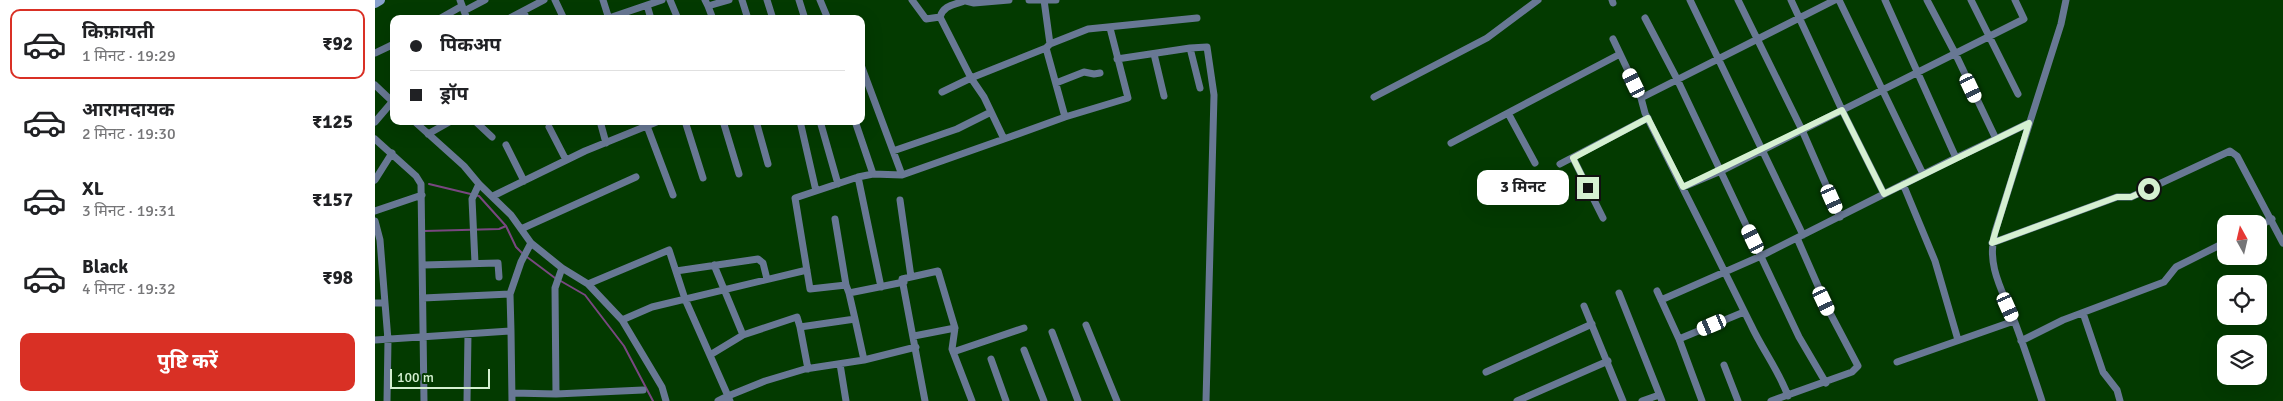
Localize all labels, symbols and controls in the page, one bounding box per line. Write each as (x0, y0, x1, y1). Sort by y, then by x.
text: किफ़ायती (82, 20, 154, 44)
icon: car (22, 22, 67, 67)
text: ₹92 (322, 32, 353, 56)
text: पिकअप (440, 33, 501, 57)
text: 1 मिनट · 19:29 (82, 46, 176, 66)
car (1620, 66, 1647, 100)
car (1957, 71, 1984, 105)
text: ड्रॉप (440, 82, 468, 106)
text: आरामदायक (82, 98, 174, 122)
icon: car (22, 100, 67, 145)
text: ₹125 (312, 110, 353, 134)
text: 2 मिनट · 19:30 (82, 124, 176, 144)
callout: 3 मिनट (1478, 170, 1571, 206)
text: XL (82, 177, 104, 201)
text: 3 मिनट (1500, 177, 1546, 197)
route end (1577, 177, 1599, 199)
icon: car (22, 178, 67, 223)
route start (2138, 178, 2160, 200)
car (1819, 182, 1844, 216)
text: ₹157 (312, 188, 353, 212)
text: 3 मिनट · 19:31 (82, 201, 176, 221)
north arrow (2217, 215, 2267, 265)
map controls (2217, 215, 2267, 385)
car (1739, 222, 1766, 256)
text: Black (82, 255, 128, 279)
icon: car (22, 256, 67, 301)
text: ₹98 (322, 266, 353, 290)
button: locate (2217, 275, 2267, 325)
text: 4 मिनट · 19:32 (82, 279, 176, 299)
car (1810, 284, 1837, 318)
car (1995, 290, 2020, 324)
car (1695, 312, 1728, 338)
button: पुष्टि करें (20, 333, 355, 391)
button: layers (2217, 335, 2267, 385)
scale bar (390, 366, 490, 389)
text: 100 m (397, 369, 434, 386)

